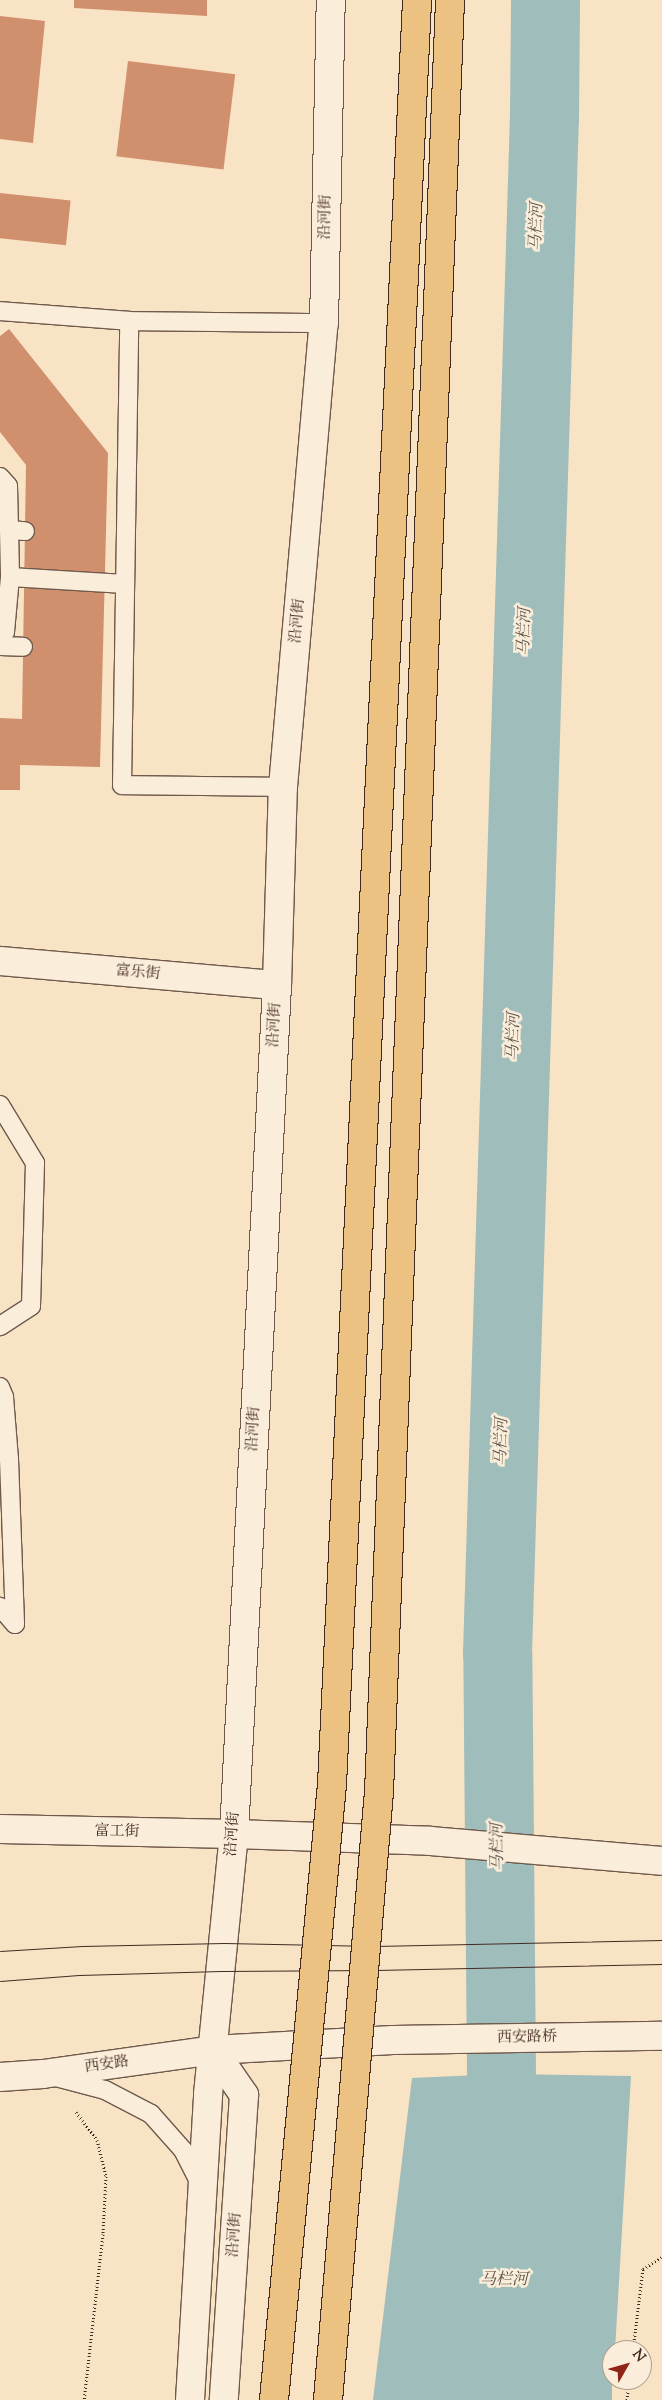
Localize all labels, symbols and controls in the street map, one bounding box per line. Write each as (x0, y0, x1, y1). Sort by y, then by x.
street label: 沿河街 (317, 194, 335, 240)
water label: 马栏河 (528, 203, 548, 251)
street label: 沿河街 (287, 598, 309, 644)
water label: 马栏河 (516, 608, 536, 656)
street label: 富乐街 (115, 962, 161, 984)
street label: 沿河街 (265, 1002, 285, 1048)
water label: 马栏河 (505, 1013, 525, 1061)
street label: 沿河街 (244, 1406, 264, 1452)
water label: 马栏河 (493, 1418, 513, 1466)
street label: 沿河街 (222, 1811, 244, 1857)
street label: 富工街 (94, 1823, 140, 1841)
water label: 马栏河 (489, 1823, 509, 1871)
street label: 西安路桥 (497, 2028, 557, 2048)
street label: 西安路 (83, 2053, 131, 2077)
street label: 沿河街 (224, 2212, 246, 2258)
water label: 马栏河 (480, 2271, 528, 2291)
north arrow (602, 2340, 652, 2390)
text: N (627, 2346, 649, 2367)

